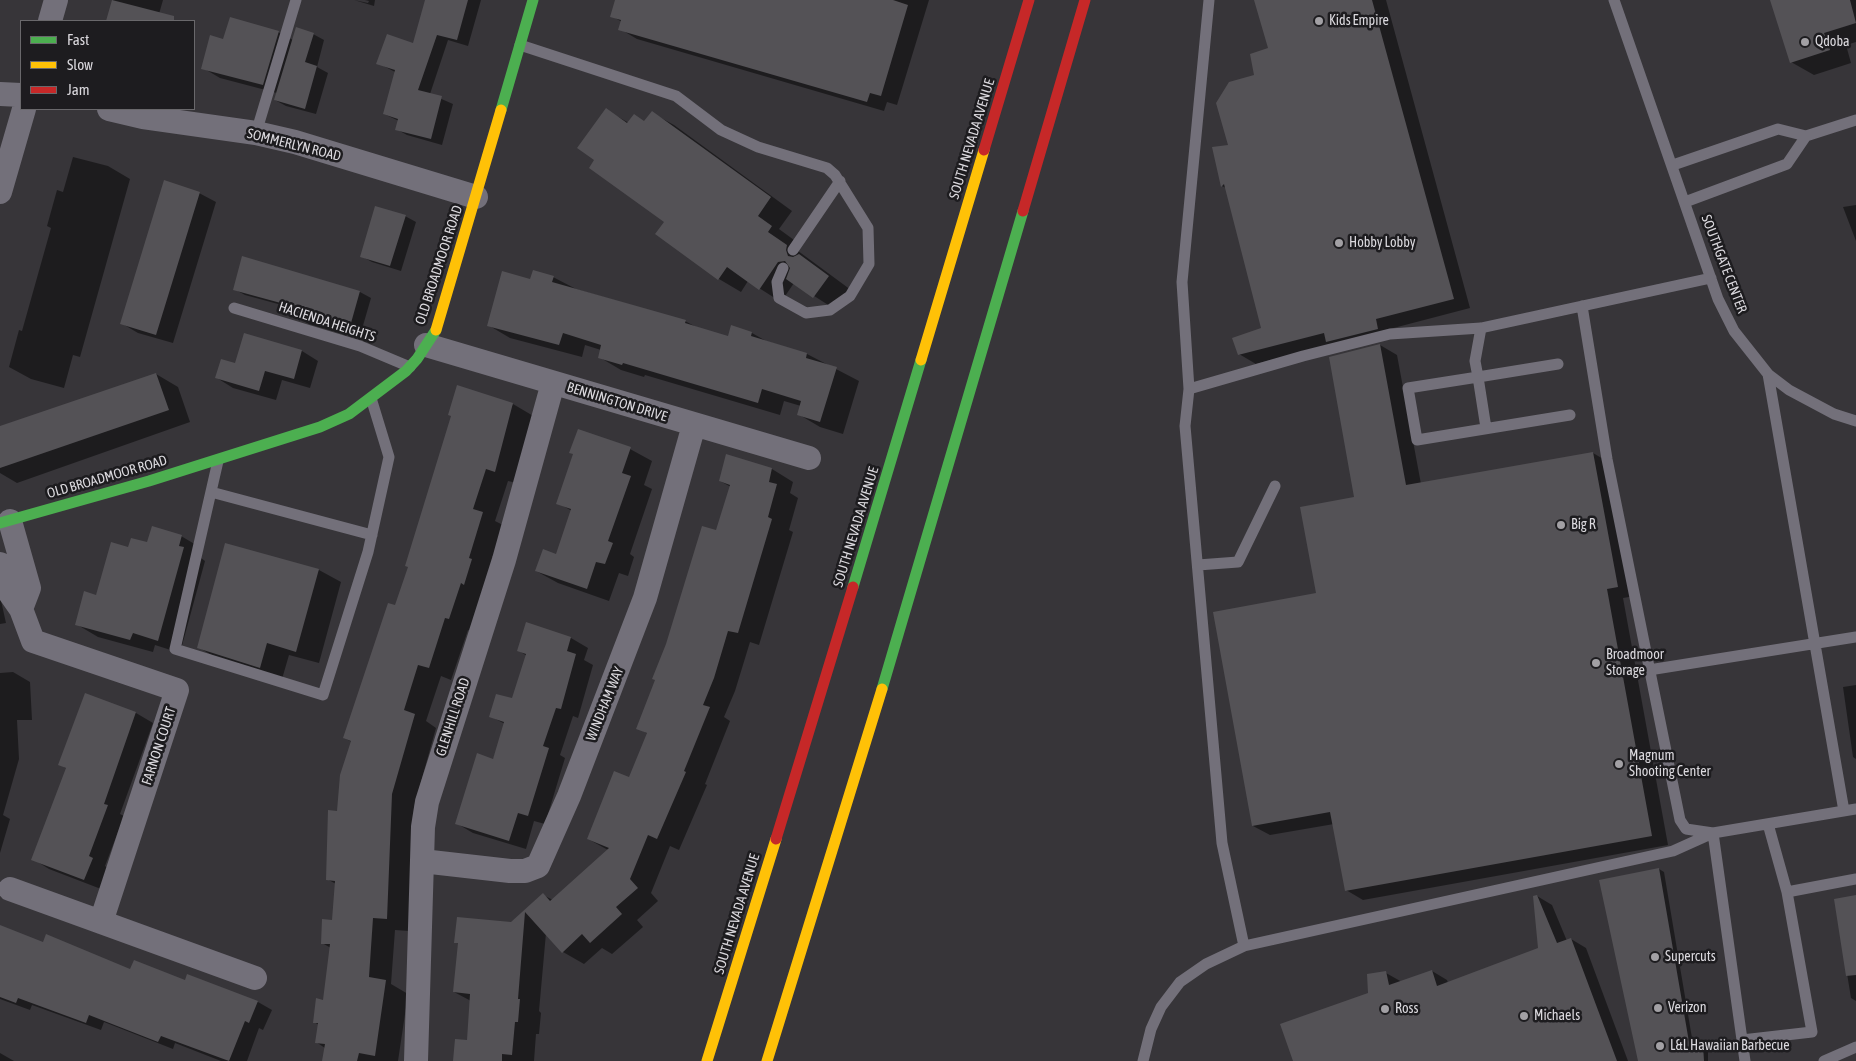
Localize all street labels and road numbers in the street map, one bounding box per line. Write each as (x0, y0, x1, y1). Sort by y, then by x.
street label: SOUTH NEVADA AVENUE (946, 77, 998, 201)
street label: SOMMERLYN ROAD (245, 125, 343, 165)
street label: OLD BROADMOOR ROAD (412, 203, 466, 327)
street label: SOUTHGATE CENTER (1698, 212, 1750, 316)
street label: HACIENDA HEIGHTS (276, 298, 378, 346)
street label: BENNINGTON DRIVE (565, 379, 669, 425)
street label: OLD BROADMOOR ROAD (45, 452, 169, 502)
street label: SOUTH NEVADA AVENUE (830, 465, 882, 589)
street label: WINDHAM WAY (583, 665, 627, 743)
street label: GLENHILL ROAD (432, 676, 474, 758)
street label: FARNON COURT (138, 705, 180, 787)
street label: SOUTH NEVADA AVENUE (711, 852, 763, 976)

